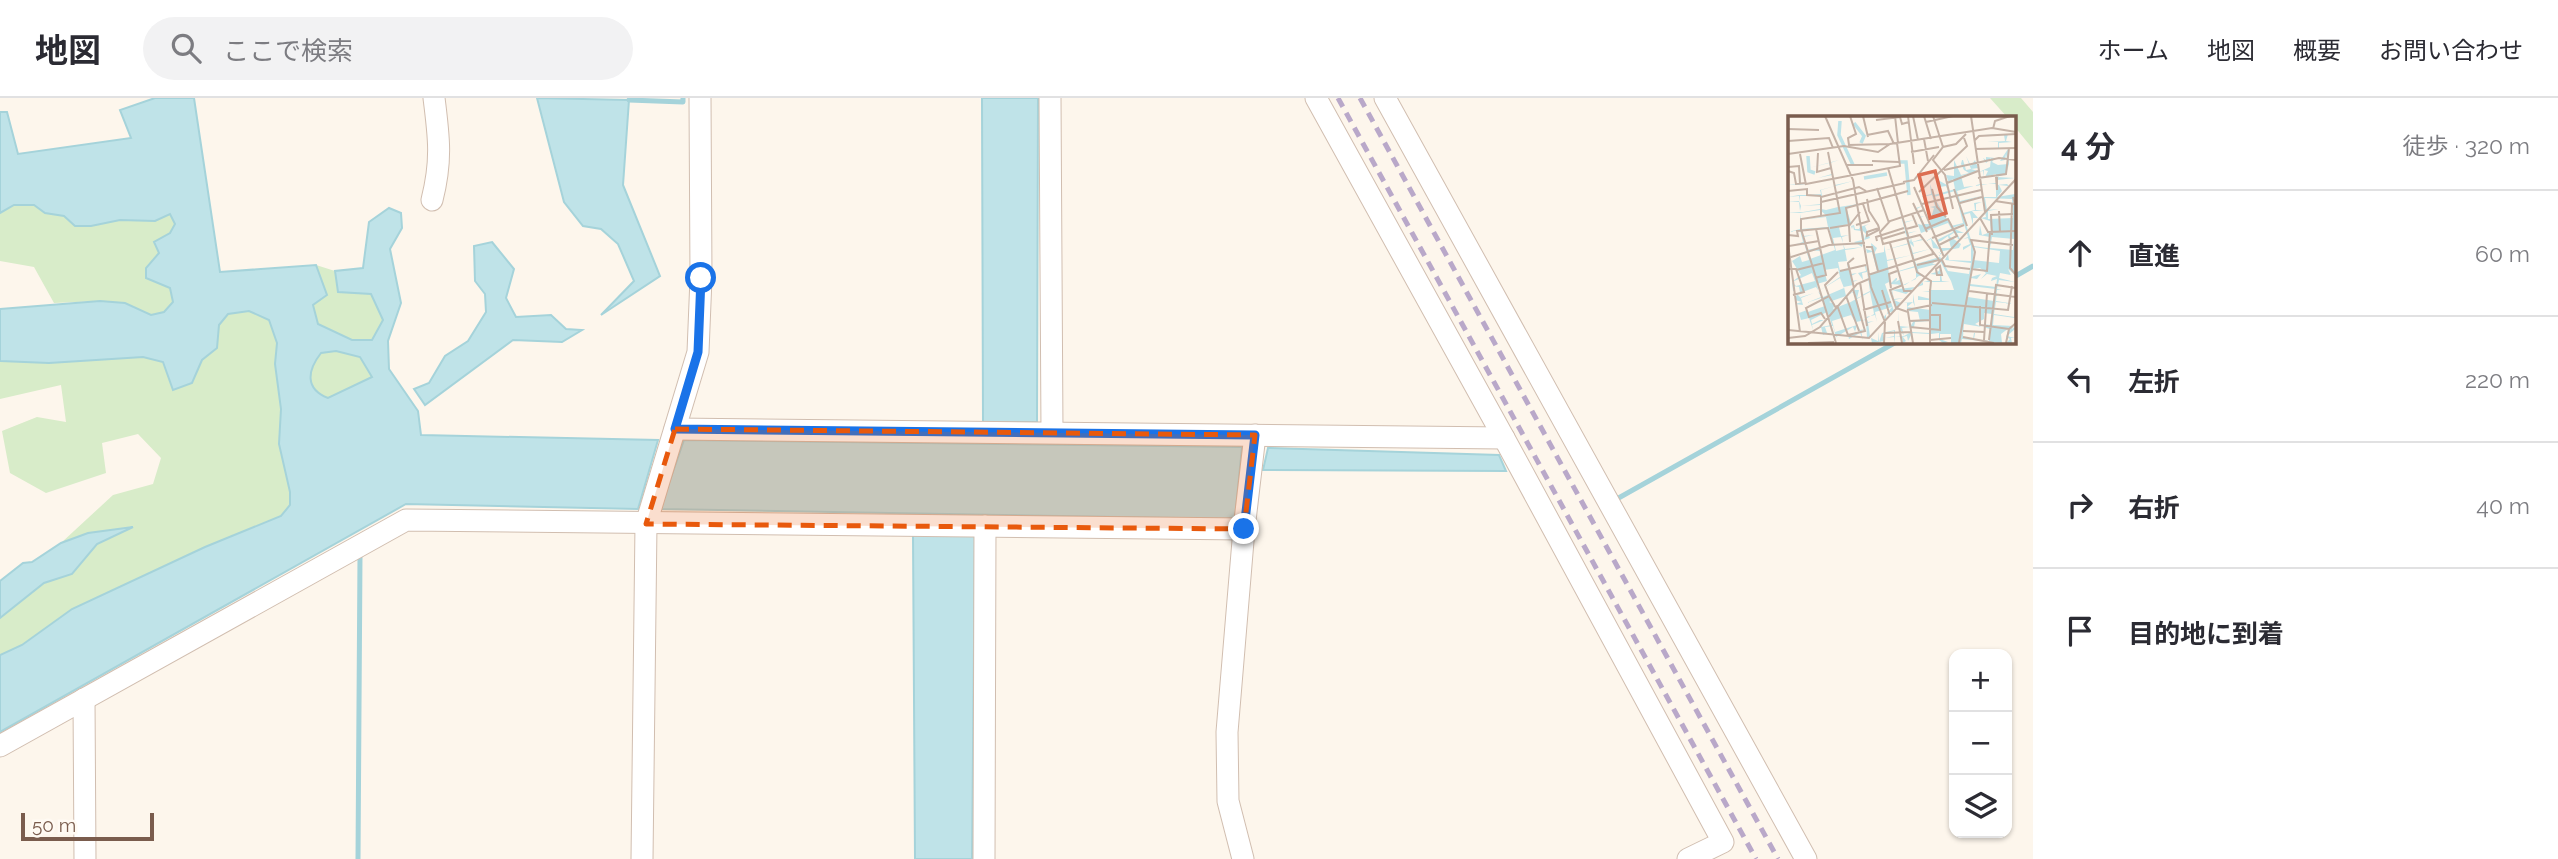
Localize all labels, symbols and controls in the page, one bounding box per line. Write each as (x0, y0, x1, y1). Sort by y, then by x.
search box (143, 17, 633, 80)
icon: search (167, 29, 205, 67)
text: 地図 (35, 31, 101, 70)
text: ここで検索 (223, 36, 353, 66)
text: ホーム (2098, 36, 2169, 65)
text: 地図 (2207, 36, 2255, 65)
text: 概要 (2293, 36, 2341, 65)
text: お問い合わせ (2379, 36, 2523, 65)
inset map (1788, 116, 2016, 343)
text: 4 分 (2061, 129, 2115, 164)
text: 徒歩 · 320 m (2403, 132, 2530, 159)
icon: ahead (2061, 234, 2099, 272)
text: 60 m (2475, 240, 2530, 267)
text: 直進 (2128, 241, 2180, 271)
route start (685, 262, 716, 293)
icon: left (2061, 360, 2099, 398)
text: 220 m (2465, 366, 2530, 393)
text: 左折 (2128, 367, 2180, 397)
icon: right (2061, 486, 2099, 524)
text: 40 m (2476, 492, 2530, 519)
text: 右折 (2128, 493, 2180, 523)
route end (1228, 513, 1259, 544)
icon: arrive (2061, 612, 2099, 650)
text: 目的地に到着 (2128, 619, 2284, 649)
map controls (1949, 649, 2012, 838)
button: + (1949, 649, 2012, 712)
button: − (1949, 712, 2012, 775)
button: layers (1949, 775, 2012, 838)
scale bar (21, 810, 154, 842)
text: 50 m (32, 814, 76, 836)

